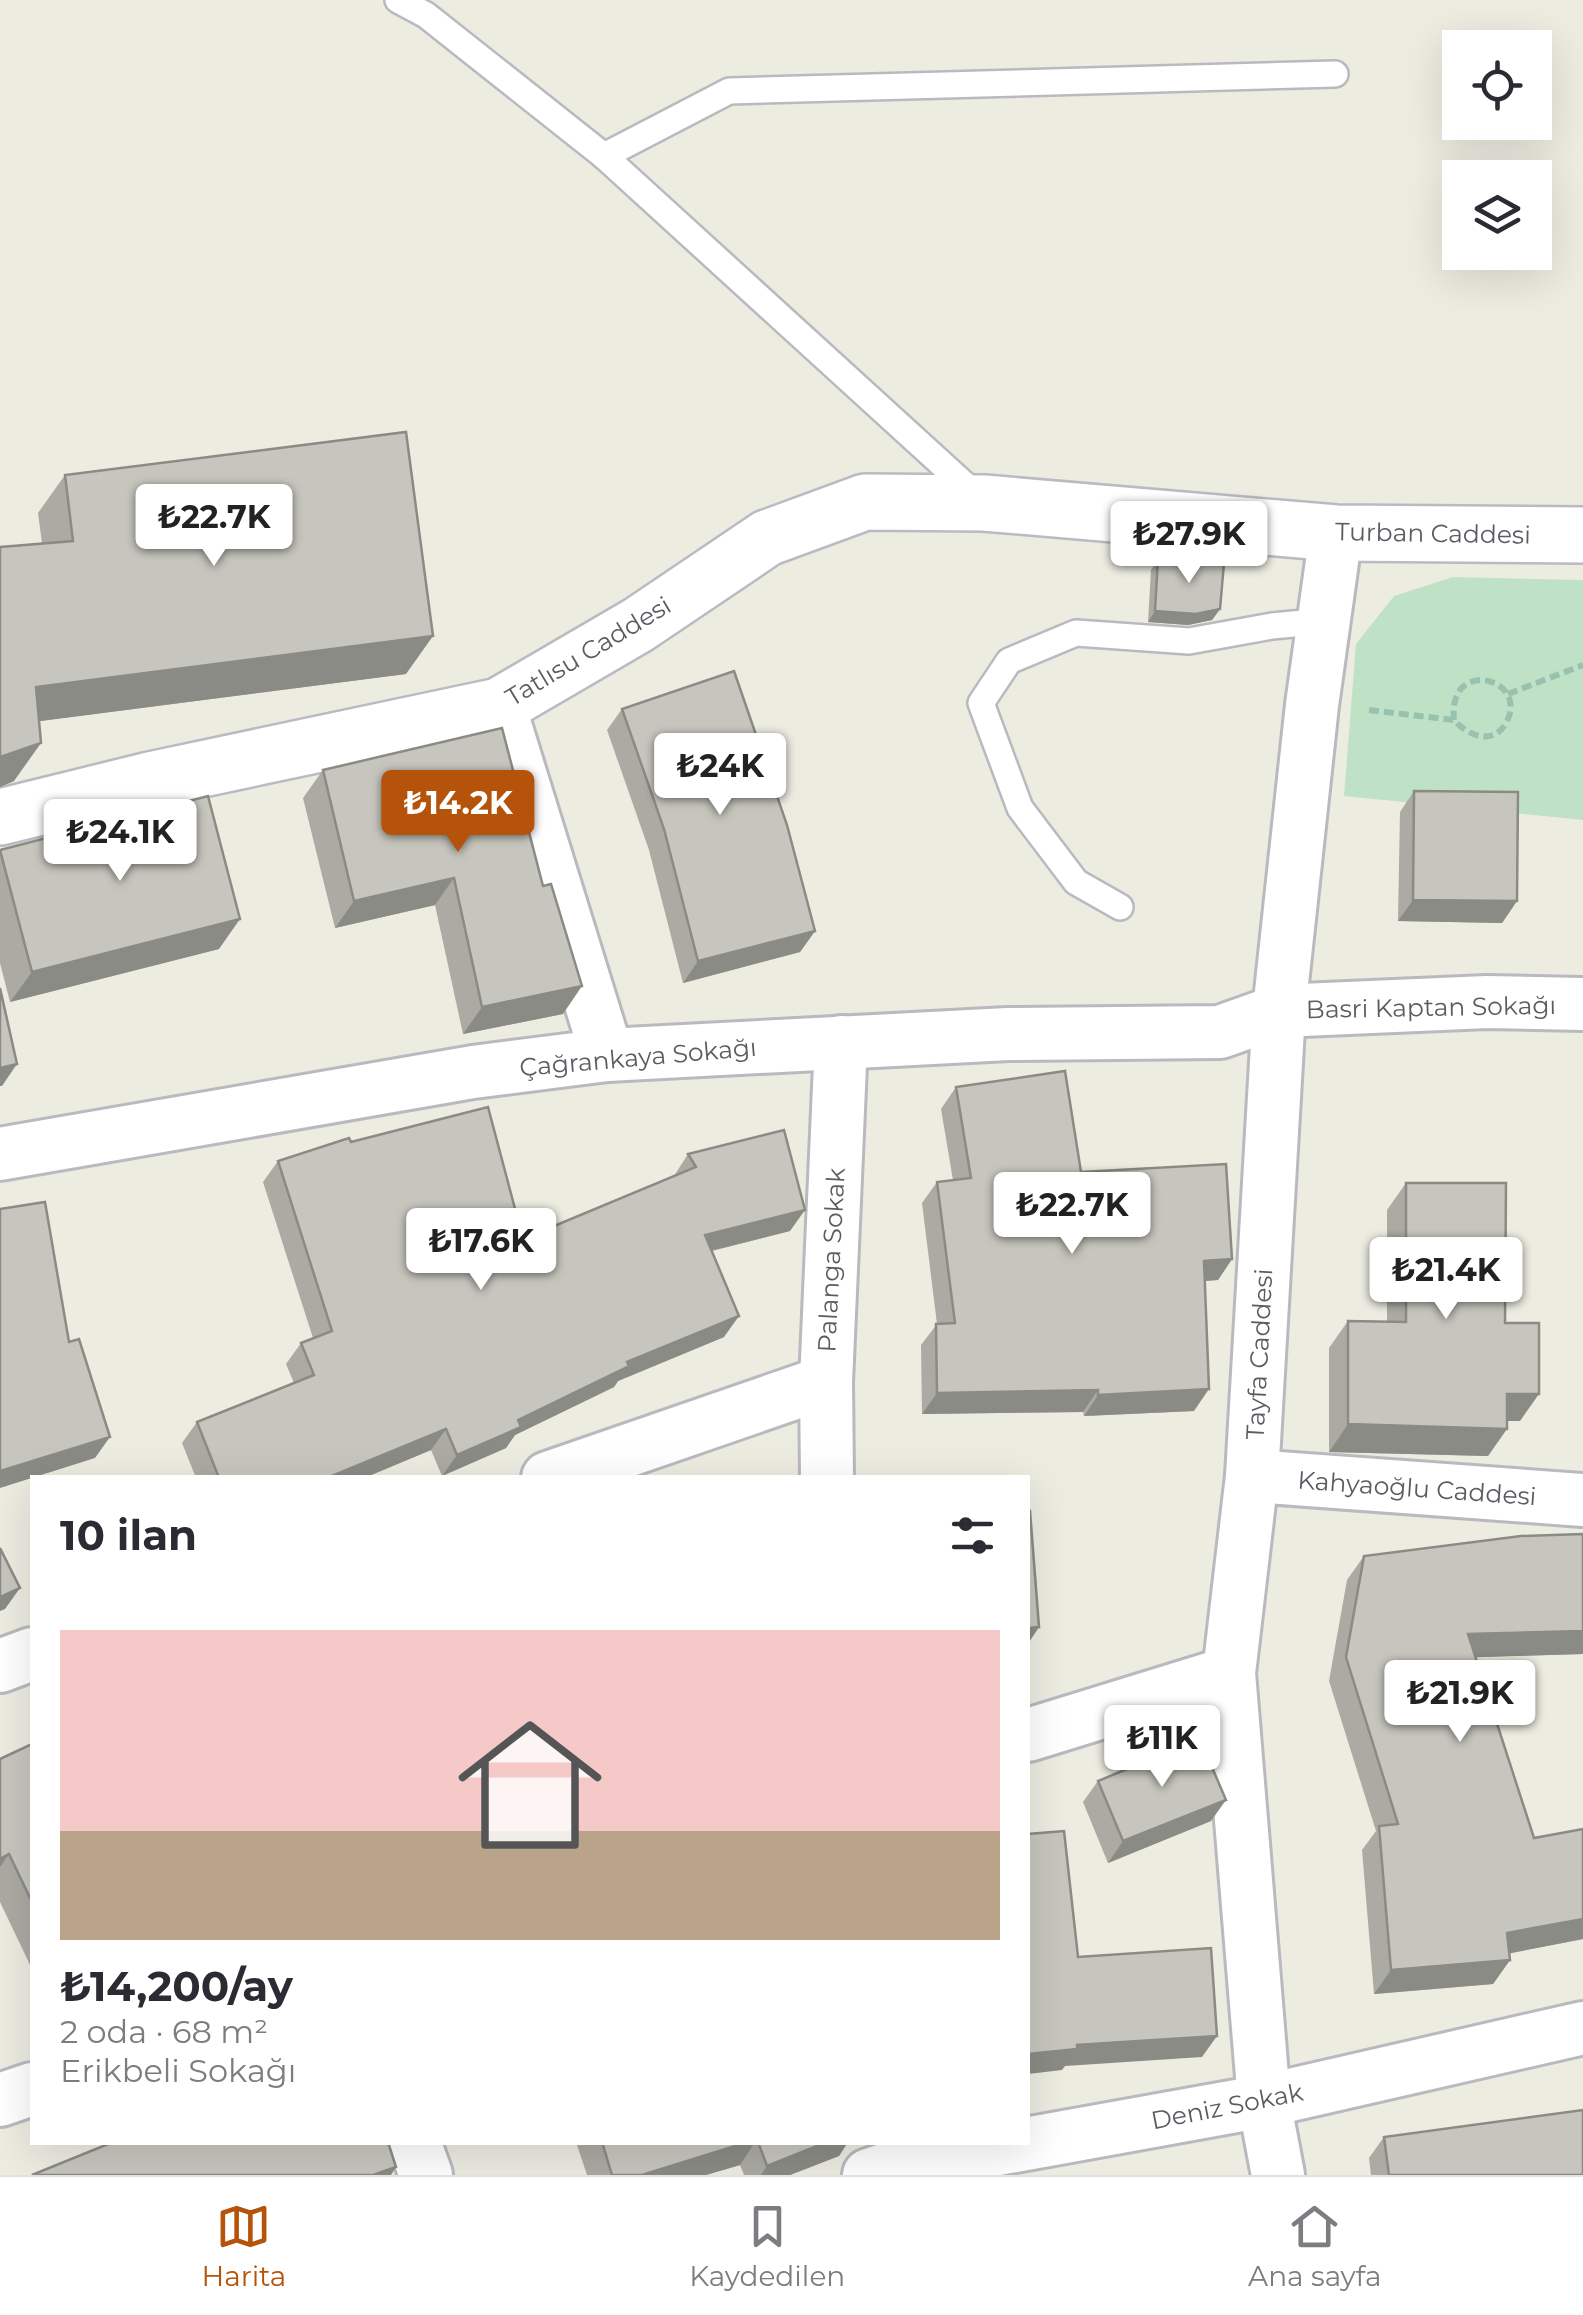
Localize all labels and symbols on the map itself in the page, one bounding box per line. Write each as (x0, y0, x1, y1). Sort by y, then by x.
pin: ₺22.7K (133, 484, 295, 569)
pin: ₺27.9K (1108, 501, 1270, 586)
street label: Turban Caddesi (1335, 516, 1531, 550)
street label: Tatlısu Caddesi (500, 590, 676, 712)
pin: ₺24K (661, 733, 779, 818)
pin: ₺14.2K (377, 770, 539, 855)
pin: ₺24.1K (39, 799, 201, 884)
street label: Basri Kaptan Sokağı (1306, 990, 1556, 1024)
street label: Çağrankaya Sokağı (518, 1032, 758, 1082)
street label: Palanga Sokak (811, 1167, 851, 1353)
pin: ₺22.7K (991, 1172, 1153, 1257)
pin: ₺17.6K (400, 1208, 562, 1293)
pin: ₺21.4K (1365, 1237, 1527, 1322)
street label: Tayfa Caddesi (1240, 1268, 1278, 1440)
street label: Kahyaoğlu Caddesi (1296, 1465, 1538, 1511)
pin: ₺21.9K (1379, 1660, 1541, 1745)
pin: ₺11K (1103, 1705, 1221, 1790)
street label: Deniz Sokak (1148, 2077, 1306, 2135)

